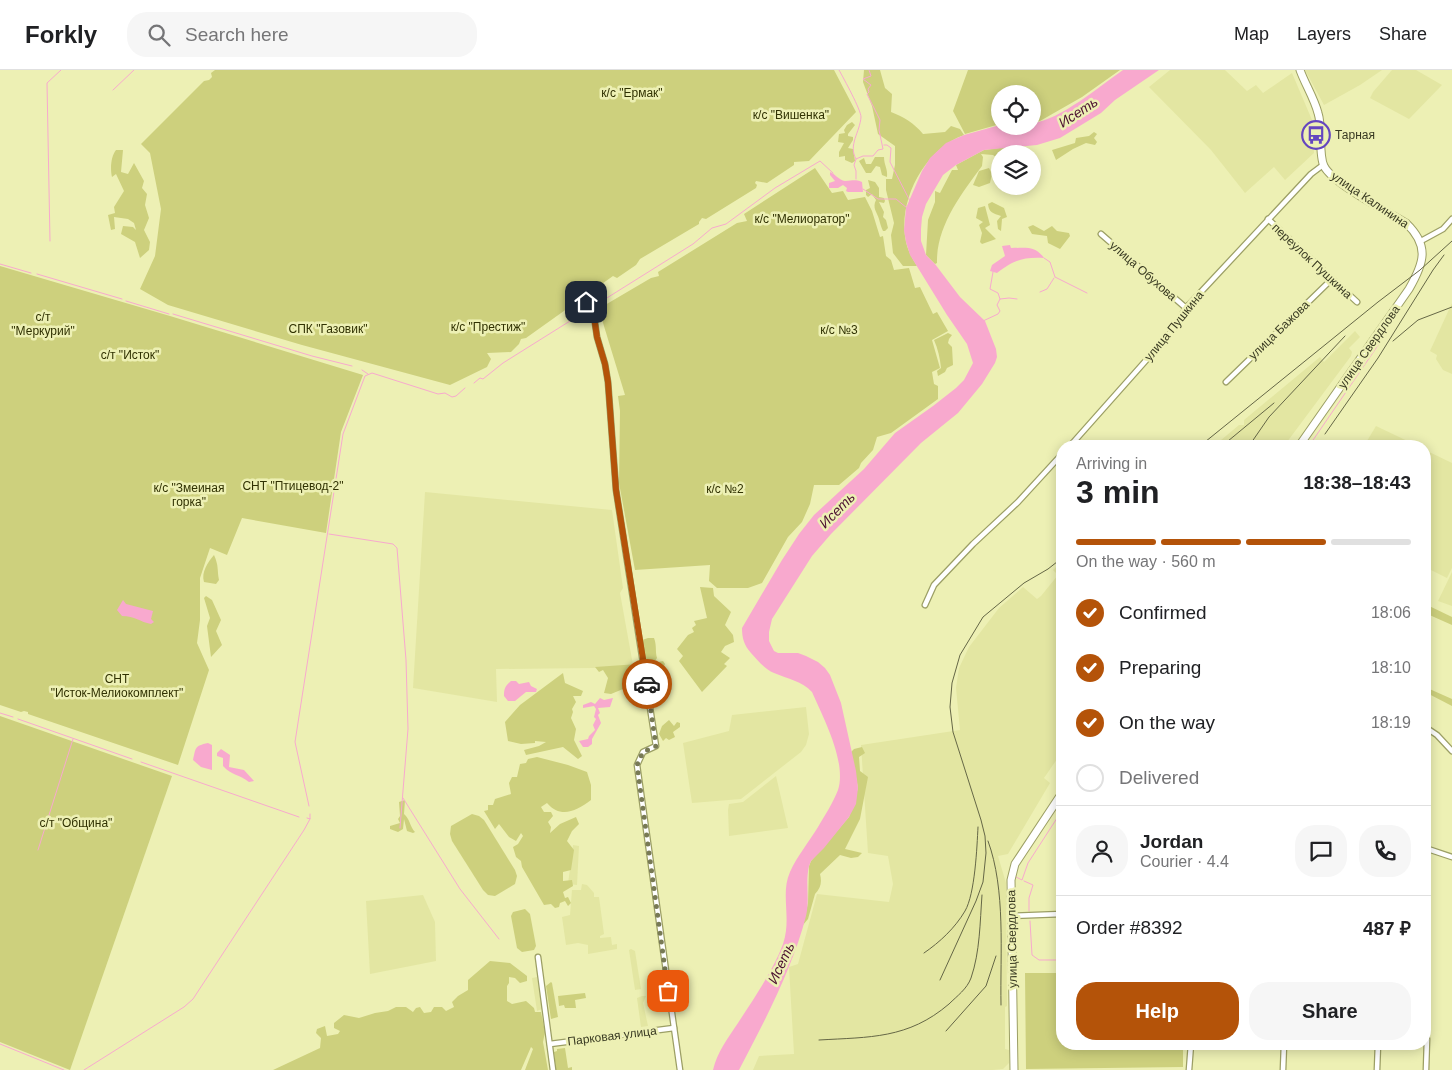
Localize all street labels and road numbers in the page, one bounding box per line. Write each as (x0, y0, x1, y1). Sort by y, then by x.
street label: улица Калинина (1329, 169, 1412, 231)
street label: переулок Пушкина (1269, 220, 1355, 302)
street label: улица Обухова (1107, 238, 1179, 304)
street label: улица Пушкина (1142, 288, 1207, 364)
street label: улица Бажова (1246, 297, 1312, 362)
street label: улица Свердлова (1335, 303, 1403, 391)
street label: улица Свердлова (1004, 890, 1020, 988)
street label: Парковая улица (567, 1024, 658, 1048)

